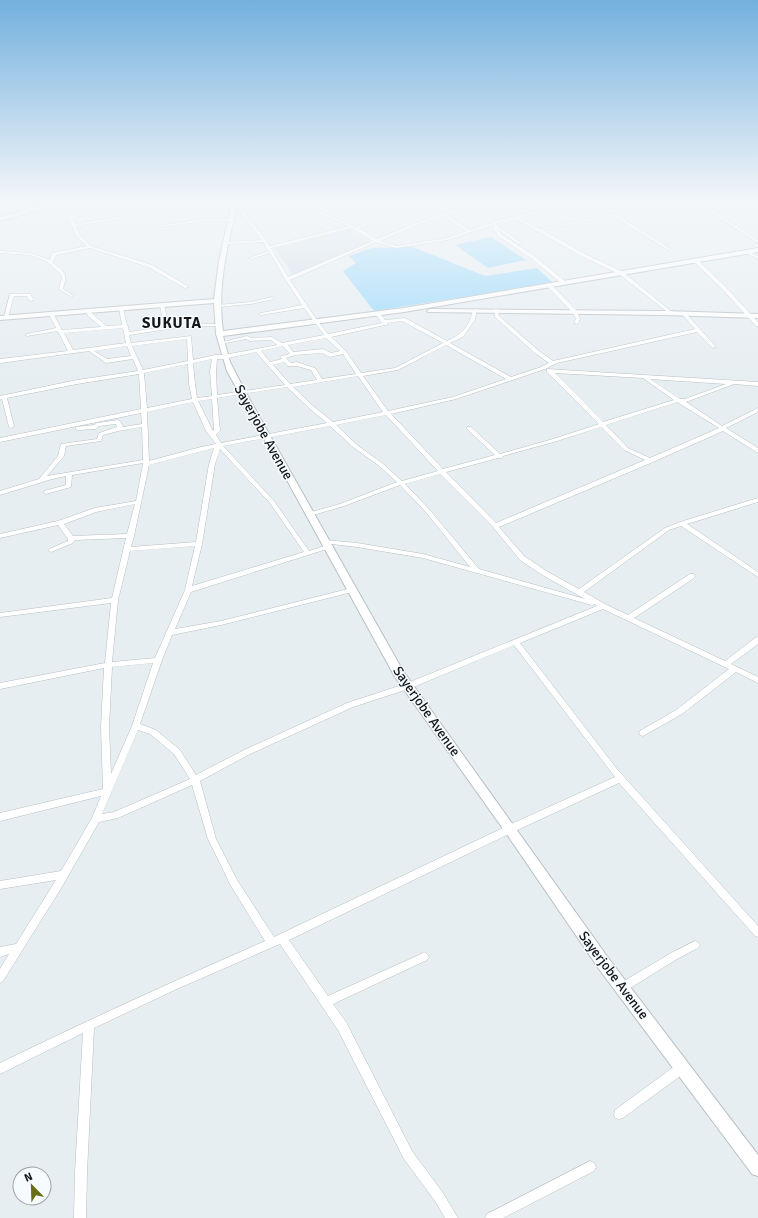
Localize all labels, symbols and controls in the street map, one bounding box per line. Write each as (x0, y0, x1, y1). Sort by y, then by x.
district label: SUKUTA (142, 314, 202, 332)
street label: Sayerjobe Avenue (230, 382, 297, 483)
street label: Sayerjobe Avenue (389, 663, 464, 760)
street label: Sayerjobe Avenue (575, 928, 652, 1023)
north arrow (12, 1166, 52, 1206)
text: N (22, 1170, 34, 1185)

